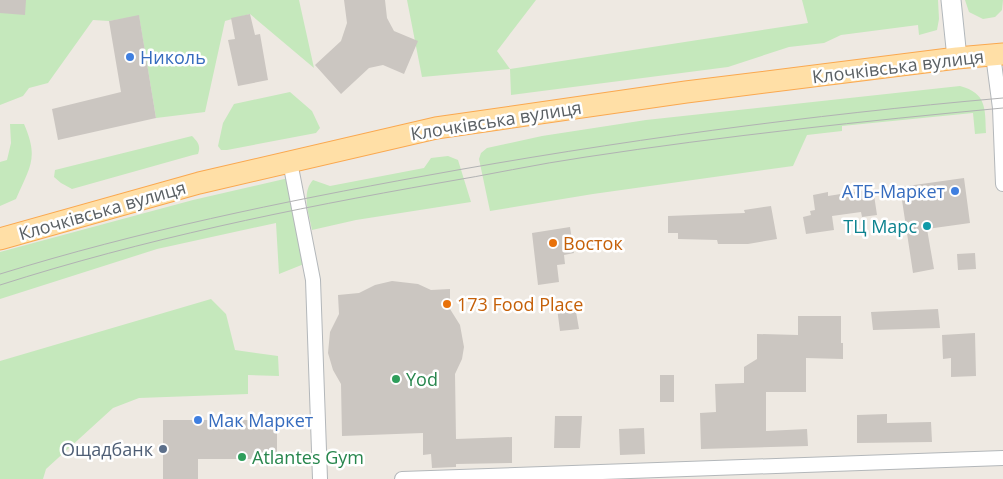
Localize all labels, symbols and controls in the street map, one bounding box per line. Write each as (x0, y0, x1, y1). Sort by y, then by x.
street label: Клочківська вулиця (811, 44, 985, 88)
place label: Николь (140, 45, 206, 69)
marker: Николь (124, 51, 136, 63)
street label: Клочківська вулиця (409, 95, 583, 145)
street label: Клочківська вулиця (16, 175, 188, 245)
place label: АТБ-Маркет (842, 179, 946, 203)
marker: АТБ-Маркет (949, 185, 961, 197)
place label: ТЦ Марс (843, 214, 917, 238)
marker: ТЦ Марс (921, 220, 933, 232)
place label: Восток (563, 231, 623, 255)
marker: Восток (547, 237, 559, 249)
place label: 173 Food Place (457, 292, 583, 316)
marker: 173 Food Place (441, 298, 453, 310)
place label: Yod (406, 367, 438, 391)
marker: Yod (390, 373, 402, 385)
place label: Мак Маркет (208, 408, 314, 432)
marker: Мак Маркет (192, 414, 204, 426)
place label: Ощадбанк (61, 437, 154, 461)
marker: Ощадбанк (157, 443, 169, 455)
place label: Atlantes Gym (252, 445, 364, 469)
marker: Atlantes Gym (236, 451, 248, 463)

